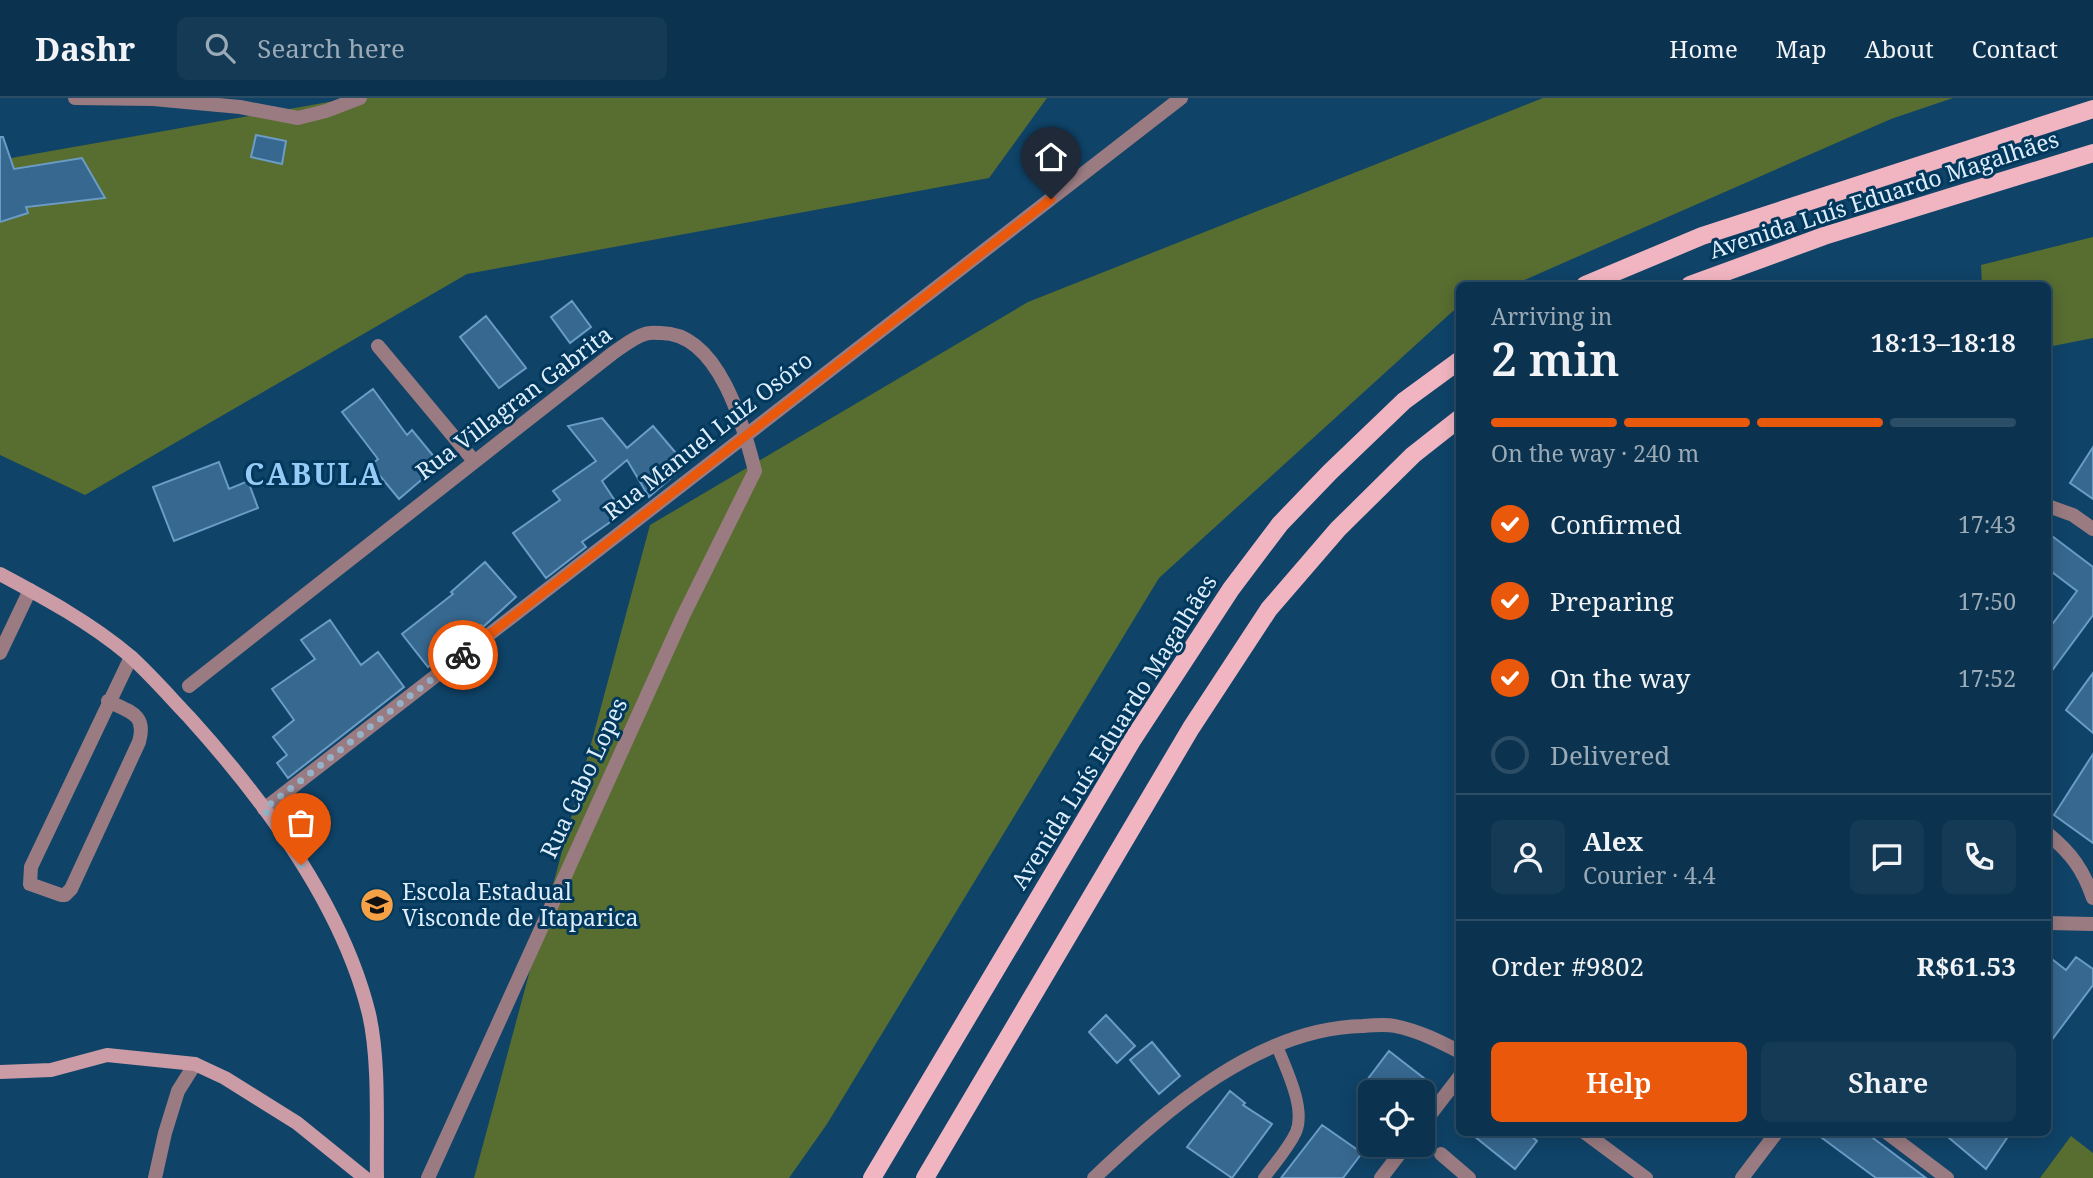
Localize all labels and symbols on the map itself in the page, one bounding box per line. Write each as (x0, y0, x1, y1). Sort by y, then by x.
street label: Avenida Luís Eduardo Magalhães (1705, 122, 2063, 266)
pin (1021, 127, 1081, 199)
street label: Rua Villagran Gabrita (409, 318, 618, 487)
street label: Rua Manuel Luiz Osóro (596, 344, 818, 527)
district label: CABULA (244, 453, 384, 494)
street label: Avenida Luís Eduardo Magalhães (1003, 568, 1224, 895)
courier (428, 620, 498, 690)
street label: Rua Cabo Lopes (532, 692, 634, 863)
pin (271, 793, 331, 865)
place label: Escola Estadual Visconde de Itaparica (402, 875, 639, 933)
school or university icon: Escola Estadual Visconde de Itaparica (358, 886, 396, 924)

